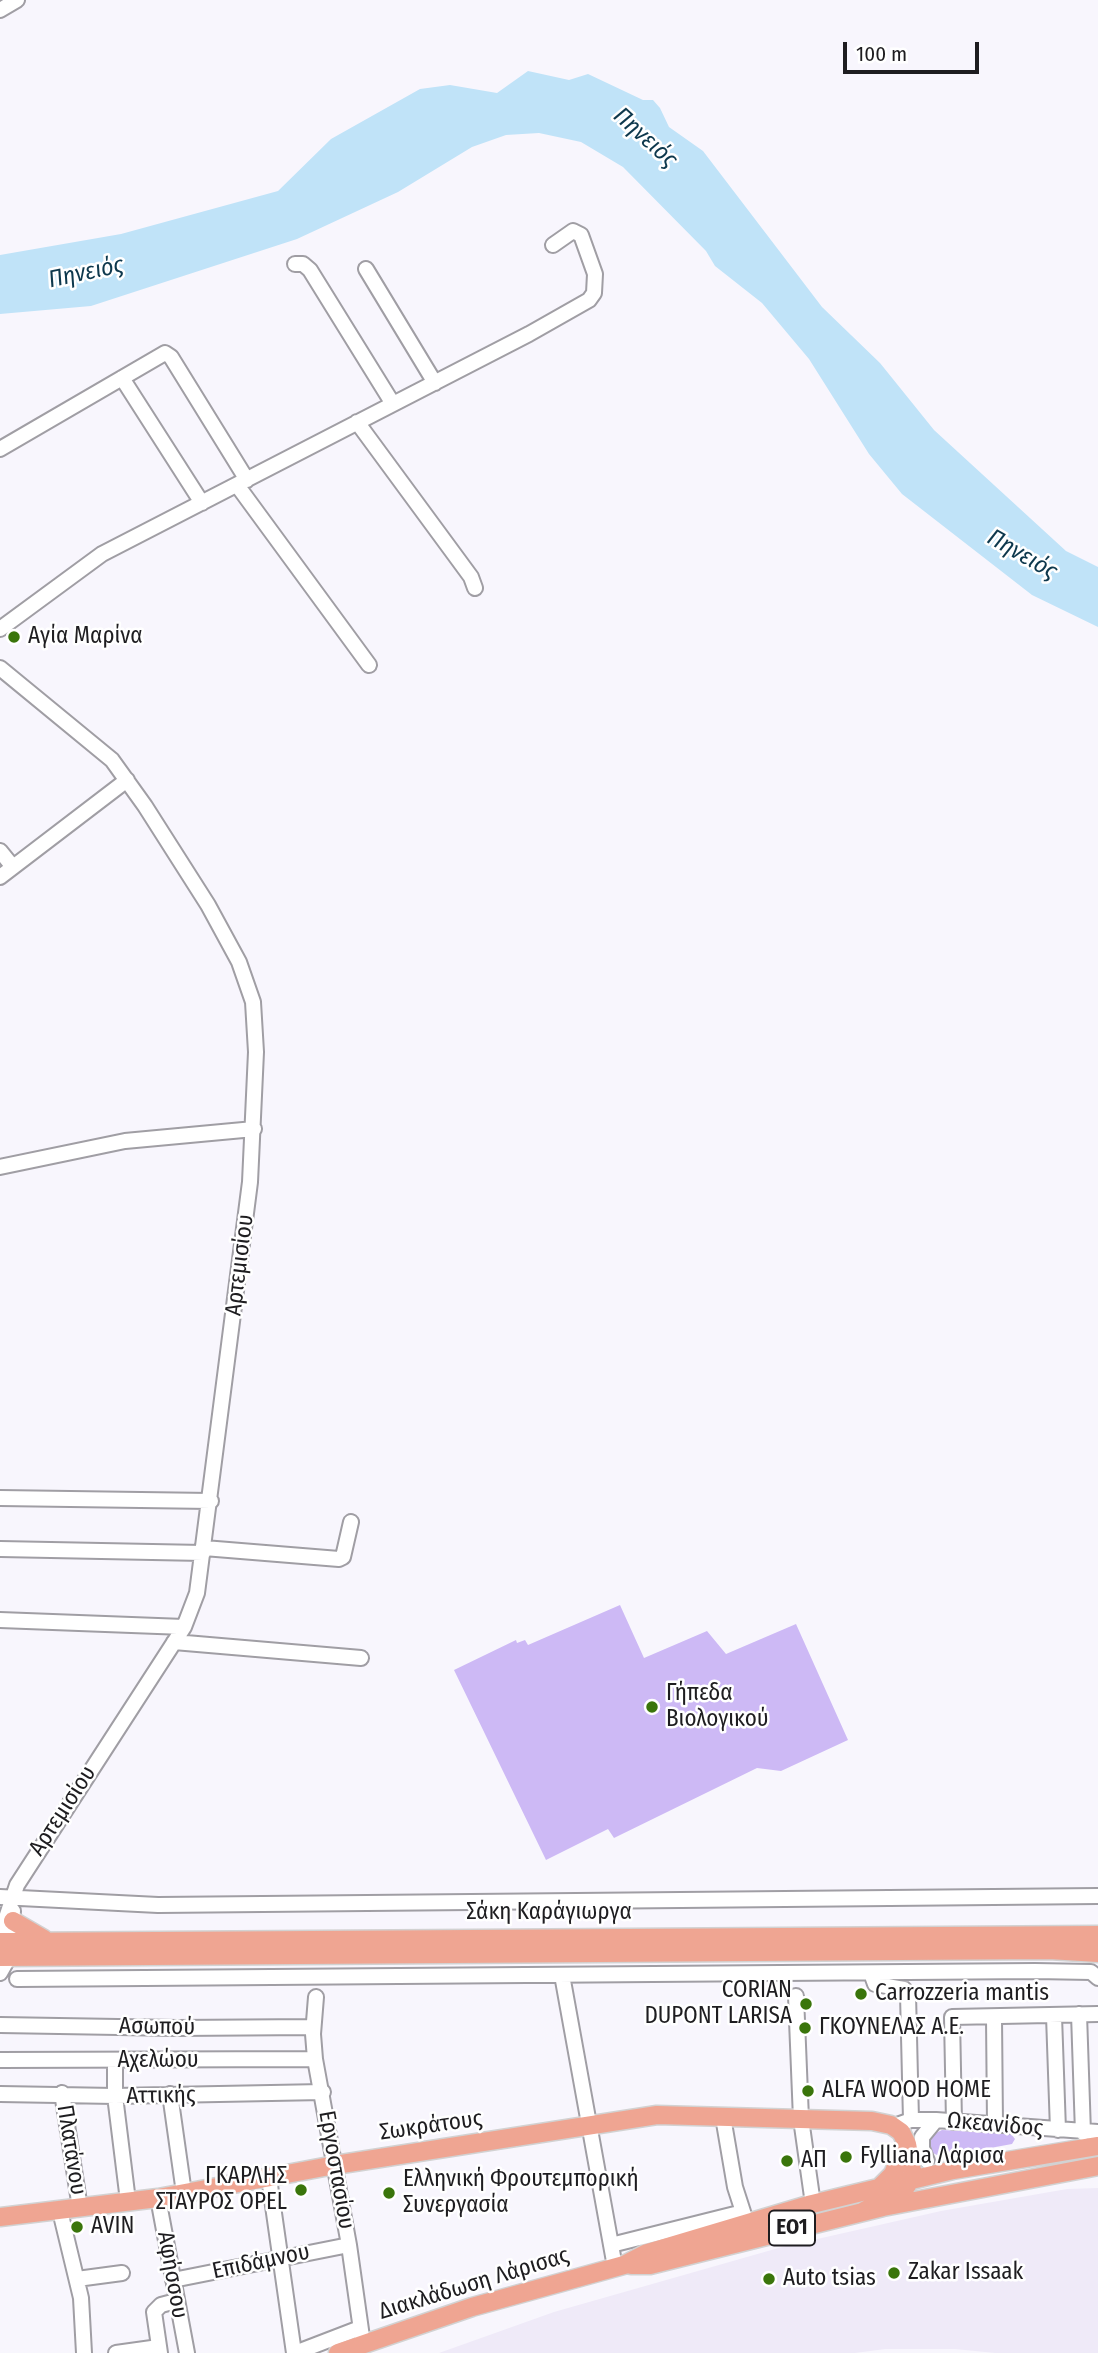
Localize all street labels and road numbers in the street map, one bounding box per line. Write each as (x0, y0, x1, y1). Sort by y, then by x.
street label: Αρτεμισίου (220, 1213, 260, 1317)
street label: Αρτεμισίου (24, 1761, 102, 1861)
street label: Σάκη Καράγιωργα (466, 1899, 632, 1927)
street label: Ασωπού (119, 2013, 195, 2041)
street label: Αχελώου (117, 2047, 199, 2075)
street label: Αττικής (126, 2082, 196, 2110)
street label: Πλατάνου (50, 2103, 92, 2197)
street label: Σωκράτους (378, 2105, 484, 2147)
street label: Ωκεανίδος (946, 2107, 1044, 2143)
street label: Εργοστασίου (312, 2108, 360, 2232)
road number: ΕΟ1 (769, 2210, 815, 2246)
street label: Αφήσσου (151, 2229, 193, 2321)
street label: Επιδάμνου (210, 2238, 312, 2286)
street label: Διακλάδωση Λάρισας (375, 2242, 573, 2326)

